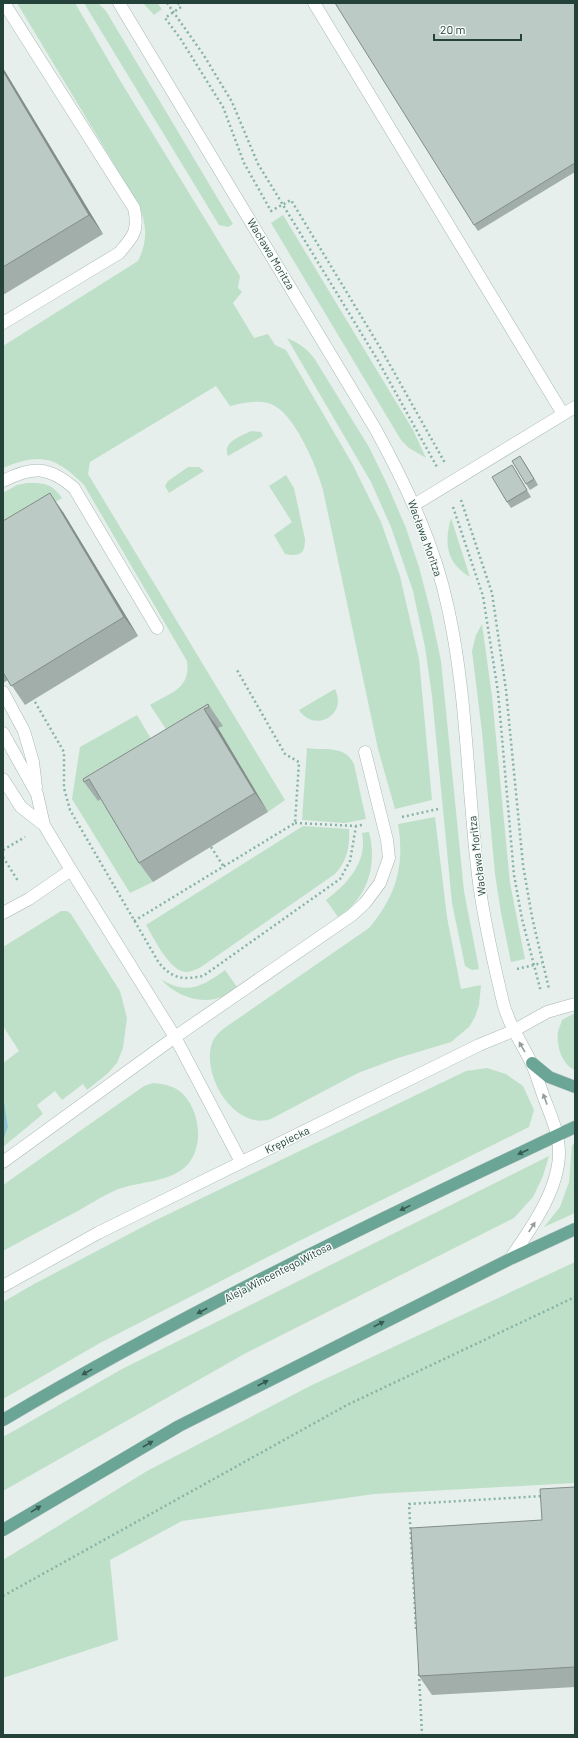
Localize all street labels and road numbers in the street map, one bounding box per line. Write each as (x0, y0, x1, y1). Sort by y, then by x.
street label: Wacława Moritza (245, 216, 298, 292)
street label: Wacława Moritza (406, 498, 445, 578)
street label: Wacława Moritza (465, 815, 488, 897)
street label: Krępiecka (262, 1123, 311, 1156)
street label: Aleja Wincentego Witosa (222, 1239, 333, 1304)

